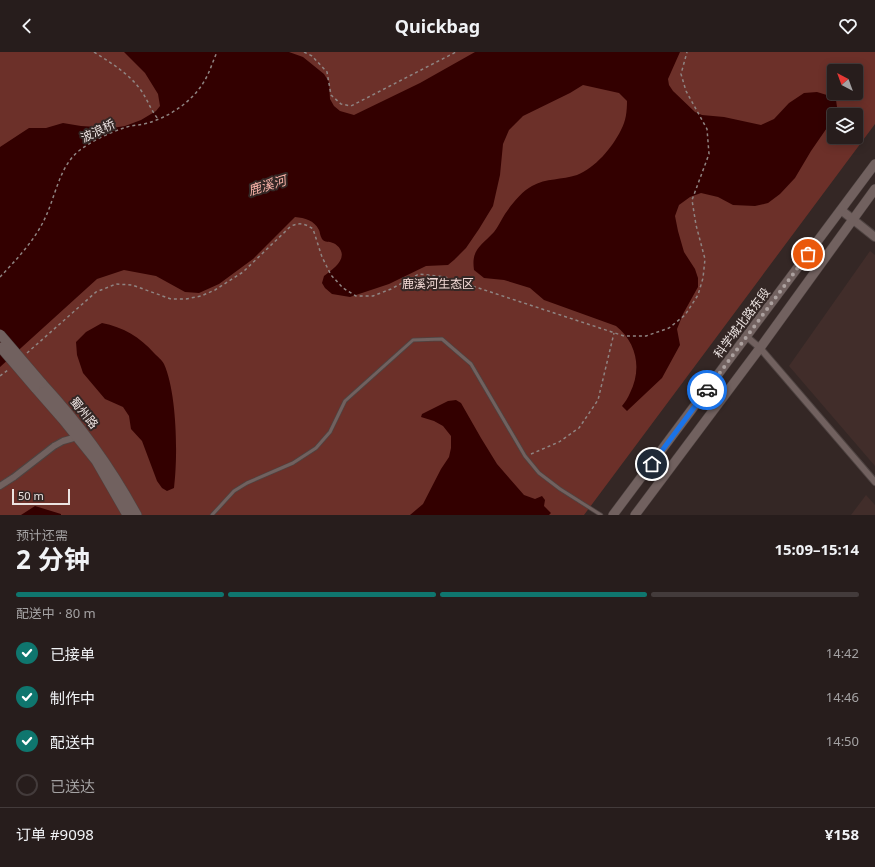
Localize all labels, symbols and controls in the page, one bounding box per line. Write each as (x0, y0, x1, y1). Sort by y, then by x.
text: Quickbag (395, 14, 480, 38)
icon: back (16, 15, 38, 37)
icon: heart (837, 15, 859, 37)
north arrow (827, 64, 863, 100)
map controls (827, 64, 863, 144)
button: layers (827, 108, 863, 144)
street label: 波浪桥 (78, 115, 118, 146)
water label: 鹿溪河 (246, 170, 291, 199)
pin (791, 237, 825, 271)
icon: bag (797, 243, 819, 265)
park label: 鹿溪河生态区 (402, 275, 474, 292)
street label: 科学城北路东段 (710, 284, 774, 361)
courier (687, 370, 727, 410)
icon: car (696, 379, 718, 401)
street label: 蜀州路 (66, 393, 102, 432)
pin (635, 447, 669, 481)
icon: home (641, 453, 663, 475)
scale bar (12, 487, 70, 506)
text: 50 m (18, 488, 44, 503)
text: 预计还需 (16, 526, 68, 544)
text: 15:09–15:14 (774, 539, 859, 559)
text: 2 分钟 (16, 541, 90, 577)
text: 配送中 · 80 m (16, 604, 96, 622)
icon: check (16, 642, 38, 664)
text: 已接单 (50, 644, 95, 664)
text: 14:42 (826, 644, 859, 662)
icon: check (16, 686, 38, 708)
text: 制作中 (50, 688, 95, 708)
text: 14:46 (826, 688, 859, 706)
icon: check (16, 730, 38, 752)
text: 配送中 (50, 732, 95, 752)
text: 14:50 (826, 732, 859, 750)
text: 已送达 (50, 776, 95, 796)
text: 订单 #9098 (16, 824, 94, 844)
text: ¥158 (825, 824, 859, 844)

